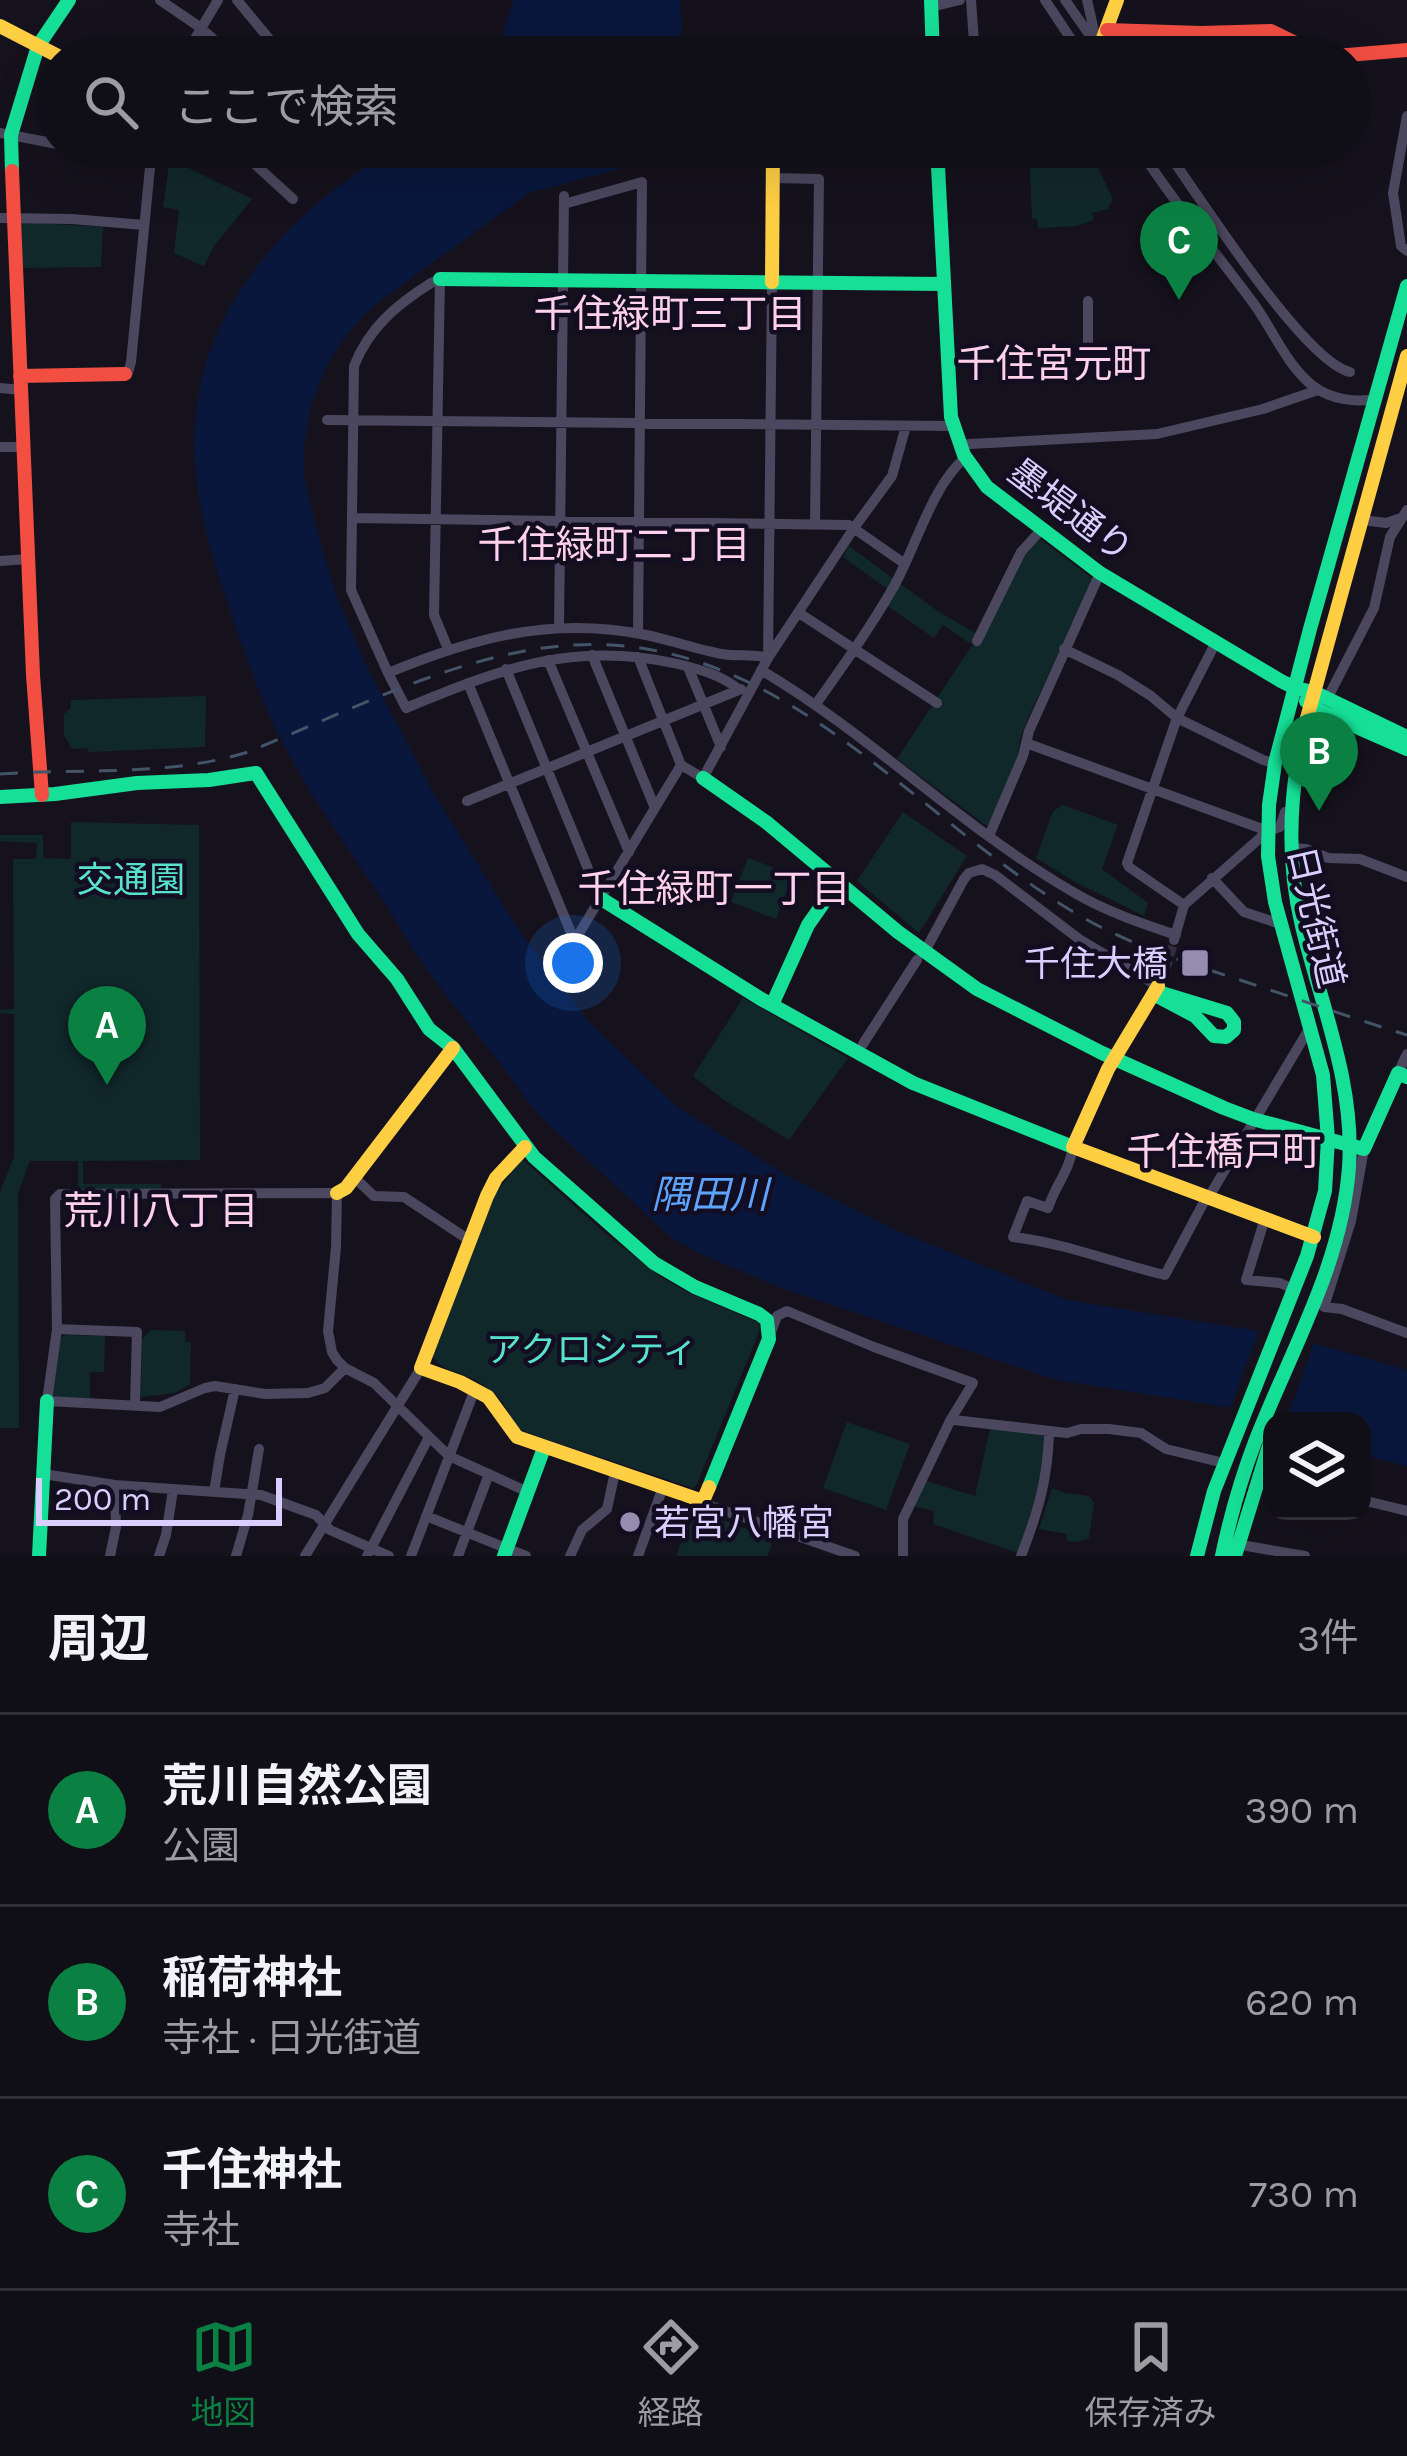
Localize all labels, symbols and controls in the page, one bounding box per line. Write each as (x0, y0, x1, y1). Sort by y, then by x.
search box (36, 36, 1371, 168)
icon: search (78, 69, 144, 135)
text: ここで検索 (174, 81, 399, 133)
pin: C (1140, 201, 1218, 300)
district label: 千住緑町三丁目 (533, 291, 807, 337)
district label: 千住宮元町 (956, 341, 1152, 387)
street label: 墨堤通り (1000, 451, 1141, 571)
district label: 千住緑町二丁目 (477, 522, 751, 568)
pin: B (1280, 712, 1358, 811)
street label: 日光街道 (1279, 842, 1353, 992)
park label: 交通園 (77, 859, 185, 901)
district label: 千住緑町一丁目 (577, 866, 851, 912)
your location (543, 933, 603, 993)
place label: 千住大橋 (1024, 943, 1168, 985)
marker: 千住大橋 (1179, 947, 1211, 979)
pin: A (68, 986, 146, 1085)
district label: 千住橋戸町 (1126, 1129, 1322, 1175)
water label: 隅田川 (651, 1172, 772, 1218)
district label: 荒川八丁目 (63, 1188, 259, 1234)
park label: アクロシティ (486, 1329, 698, 1371)
map controls (1263, 1412, 1371, 1520)
button: layers (1263, 1412, 1371, 1520)
scale bar (36, 1472, 282, 1525)
text: 200 m (54, 1480, 151, 1518)
place label: 若宮八幡宮 (654, 1502, 834, 1544)
marker: 若宮八幡宮 (617, 1509, 643, 1535)
text: 周辺 (48, 1609, 150, 1669)
text: 3件 (1297, 1615, 1359, 1661)
text: 荒川自然公園 (162, 1760, 432, 1812)
text: A (75, 1787, 99, 1833)
text: 390 m (1244, 1787, 1359, 1833)
text: 公園 (162, 1823, 240, 1869)
text: 稲荷神社 (162, 1952, 342, 2004)
text: B (74, 1979, 100, 2025)
text: 620 m (1245, 1979, 1359, 2025)
text: 寺社 · 日光街道 (162, 2015, 422, 2061)
text: 千住神社 (162, 2144, 342, 2196)
text: C (75, 2171, 99, 2217)
text: 730 m (1249, 2171, 1359, 2217)
text: 寺社 (162, 2207, 240, 2253)
tab: 地図 (191, 2314, 257, 2434)
tab: 経路 (638, 2314, 704, 2434)
tab: 保存済み (1085, 2314, 1217, 2434)

